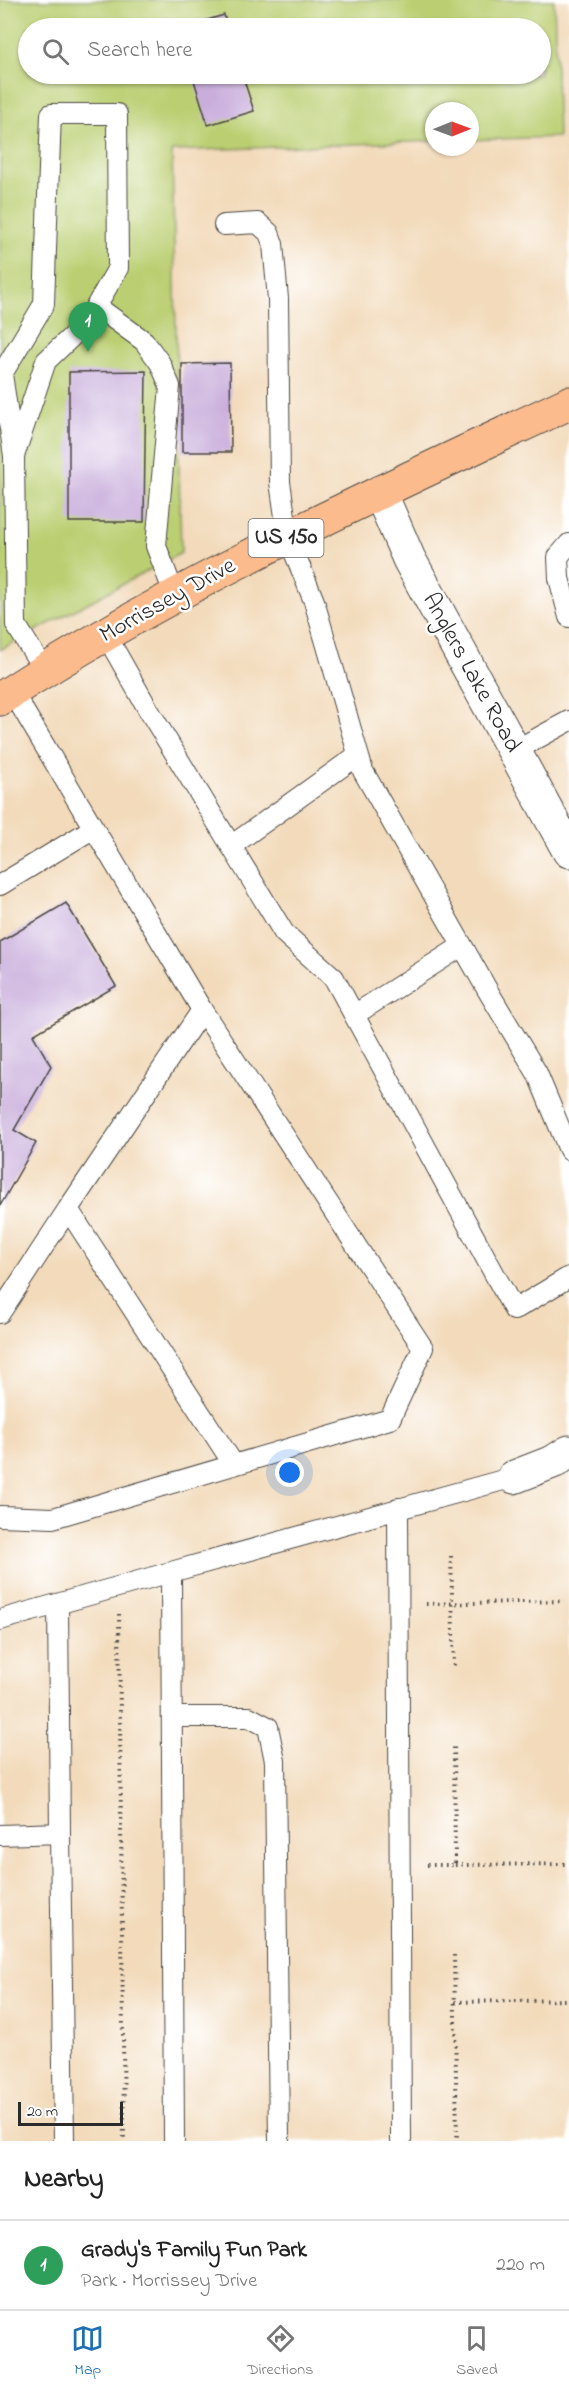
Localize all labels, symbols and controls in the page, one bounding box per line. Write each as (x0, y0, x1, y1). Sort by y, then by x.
search box (18, 18, 551, 84)
icon: search (39, 35, 72, 68)
text: Search here (87, 35, 192, 67)
north arrow (425, 102, 479, 156)
pin: 1 (68, 302, 107, 352)
road number: US 150 (248, 519, 324, 557)
street label: Morrissey Drive (94, 549, 243, 654)
street label: Anglers Lake Road (412, 587, 530, 760)
your location (275, 1458, 304, 1487)
scale bar (18, 2099, 123, 2126)
text: 20 m (27, 2100, 58, 2124)
text: Nearby (24, 2161, 103, 2199)
text: Grady's Family Fun Park (81, 2235, 307, 2267)
text: 1 (40, 2251, 47, 2280)
text: 220 m (496, 2251, 545, 2280)
text: Park · Morrissey Drive (81, 2267, 257, 2296)
tab: Map (71, 2322, 104, 2382)
tab: Directions (247, 2322, 313, 2382)
tab: Saved (456, 2322, 498, 2382)

